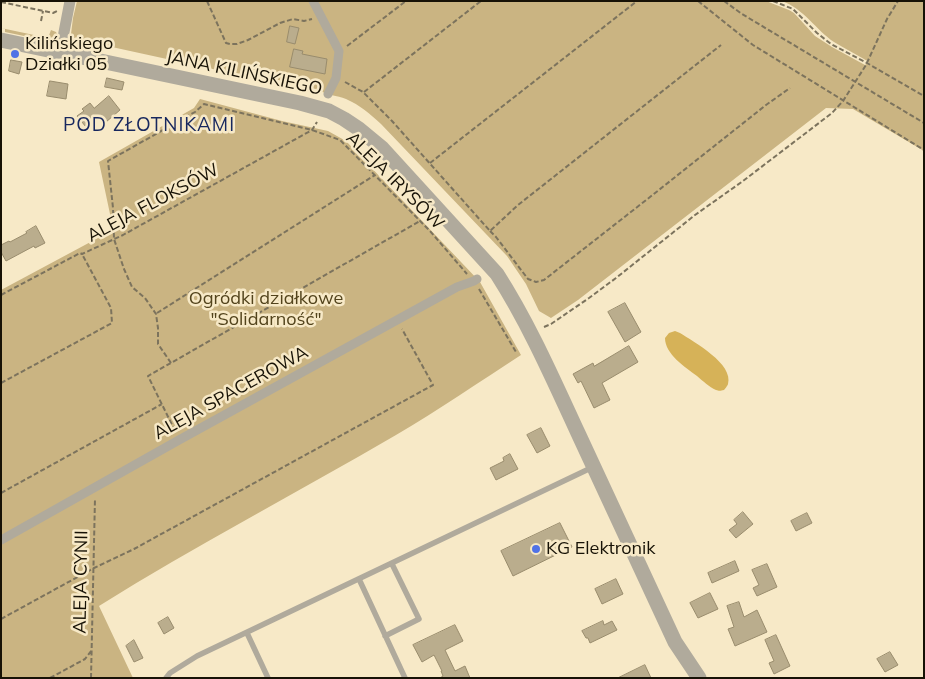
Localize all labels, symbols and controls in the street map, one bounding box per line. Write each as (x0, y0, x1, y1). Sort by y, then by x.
place label: Kilińskiego Działki 05 (25, 33, 113, 76)
street label: JANA KILIŃSKIEGO (164, 46, 324, 100)
marker: Kilińskiego Działki 05 (9, 48, 21, 60)
district label: POD ZŁOTNIKAMI (61, 114, 237, 136)
street label: ALEJA IRYSÓW (341, 127, 449, 235)
street label: ALEJA FLOKSÓW (83, 159, 223, 247)
park label: Ogródki działkowe "Solidarność" (189, 288, 343, 330)
street label: ALEJA SPACEROWA (150, 342, 312, 444)
street label: ALEJA CYNII (69, 530, 93, 634)
place label: KG Elektronik (546, 538, 656, 560)
marker: KG Elektronik (530, 543, 542, 555)

